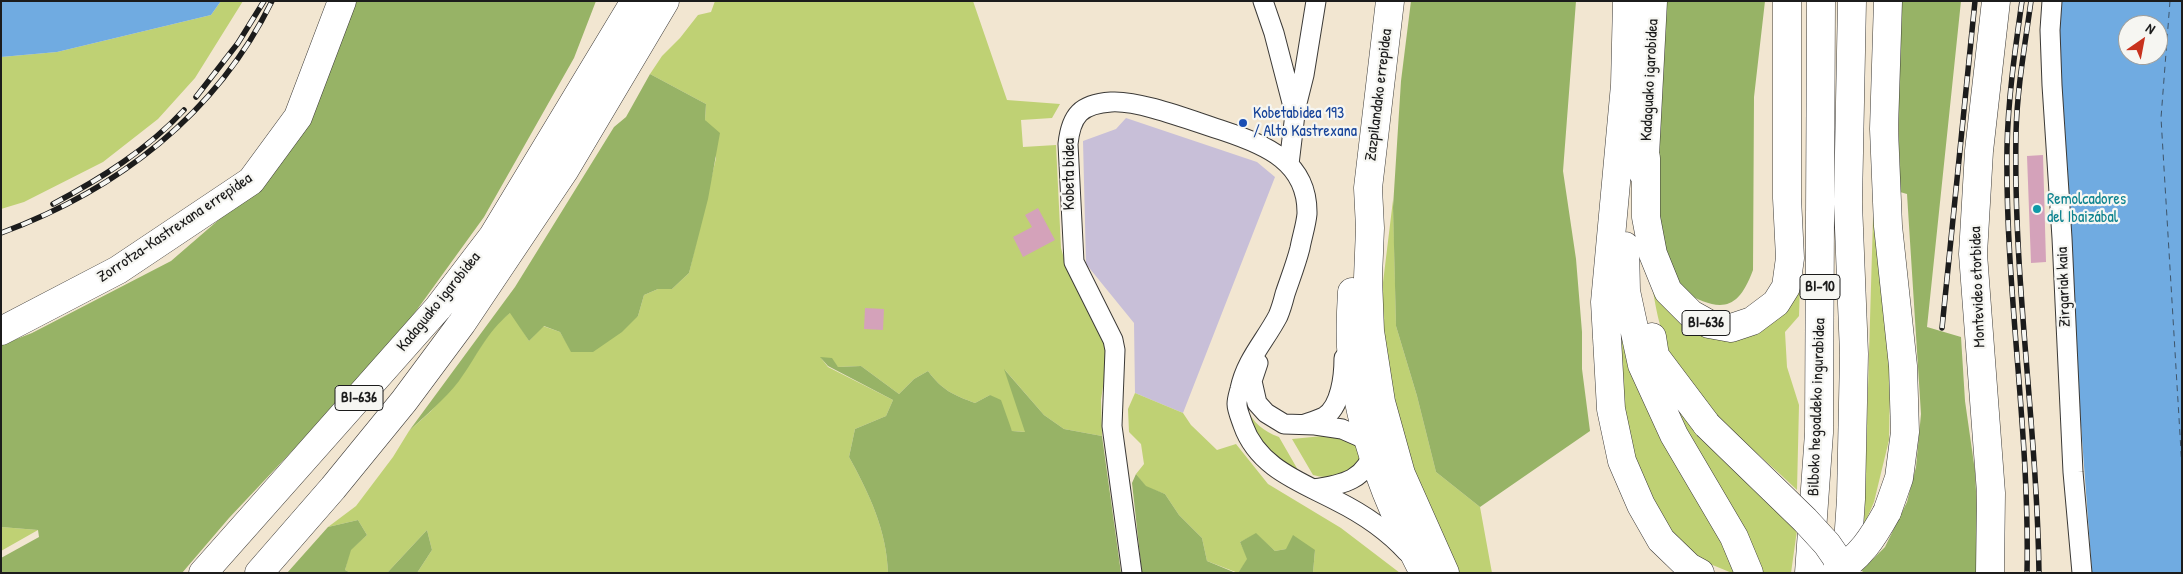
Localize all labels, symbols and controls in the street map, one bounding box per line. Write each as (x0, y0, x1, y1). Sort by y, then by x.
north arrow (2118, 15, 2168, 65)
street label: Kadaguako igarobidea (1637, 18, 1663, 142)
text: N (2143, 18, 2159, 38)
street label: Zazpilandako errepidea (1361, 28, 1397, 162)
place label: Kobetabidea 193 / Alto Kastrexana (1253, 104, 1357, 142)
marker: Kobetabidea 193 / Alto Kastrexana (1237, 117, 1249, 129)
street label: Kobeta bidea (1060, 138, 1080, 210)
street label: Zorrotza-Kastrexana errepidea (94, 169, 256, 287)
place label: Remolcadores del Ibaizábal (2047, 190, 2126, 228)
marker: Remolcadores del Ibaizábal (2031, 203, 2043, 215)
street label: Montevideo etorbidea (1966, 226, 1990, 348)
street label: Zirgariak kaia (2053, 247, 2075, 327)
street label: Kadaguako igarobidea (393, 248, 485, 356)
road number: BI-10 (1800, 274, 1840, 300)
road number: BI-636 (1682, 310, 1730, 336)
street label: Bilboko hegoaldeko ingurabidea (1804, 318, 1830, 496)
road number: BI-636 (335, 386, 383, 410)

